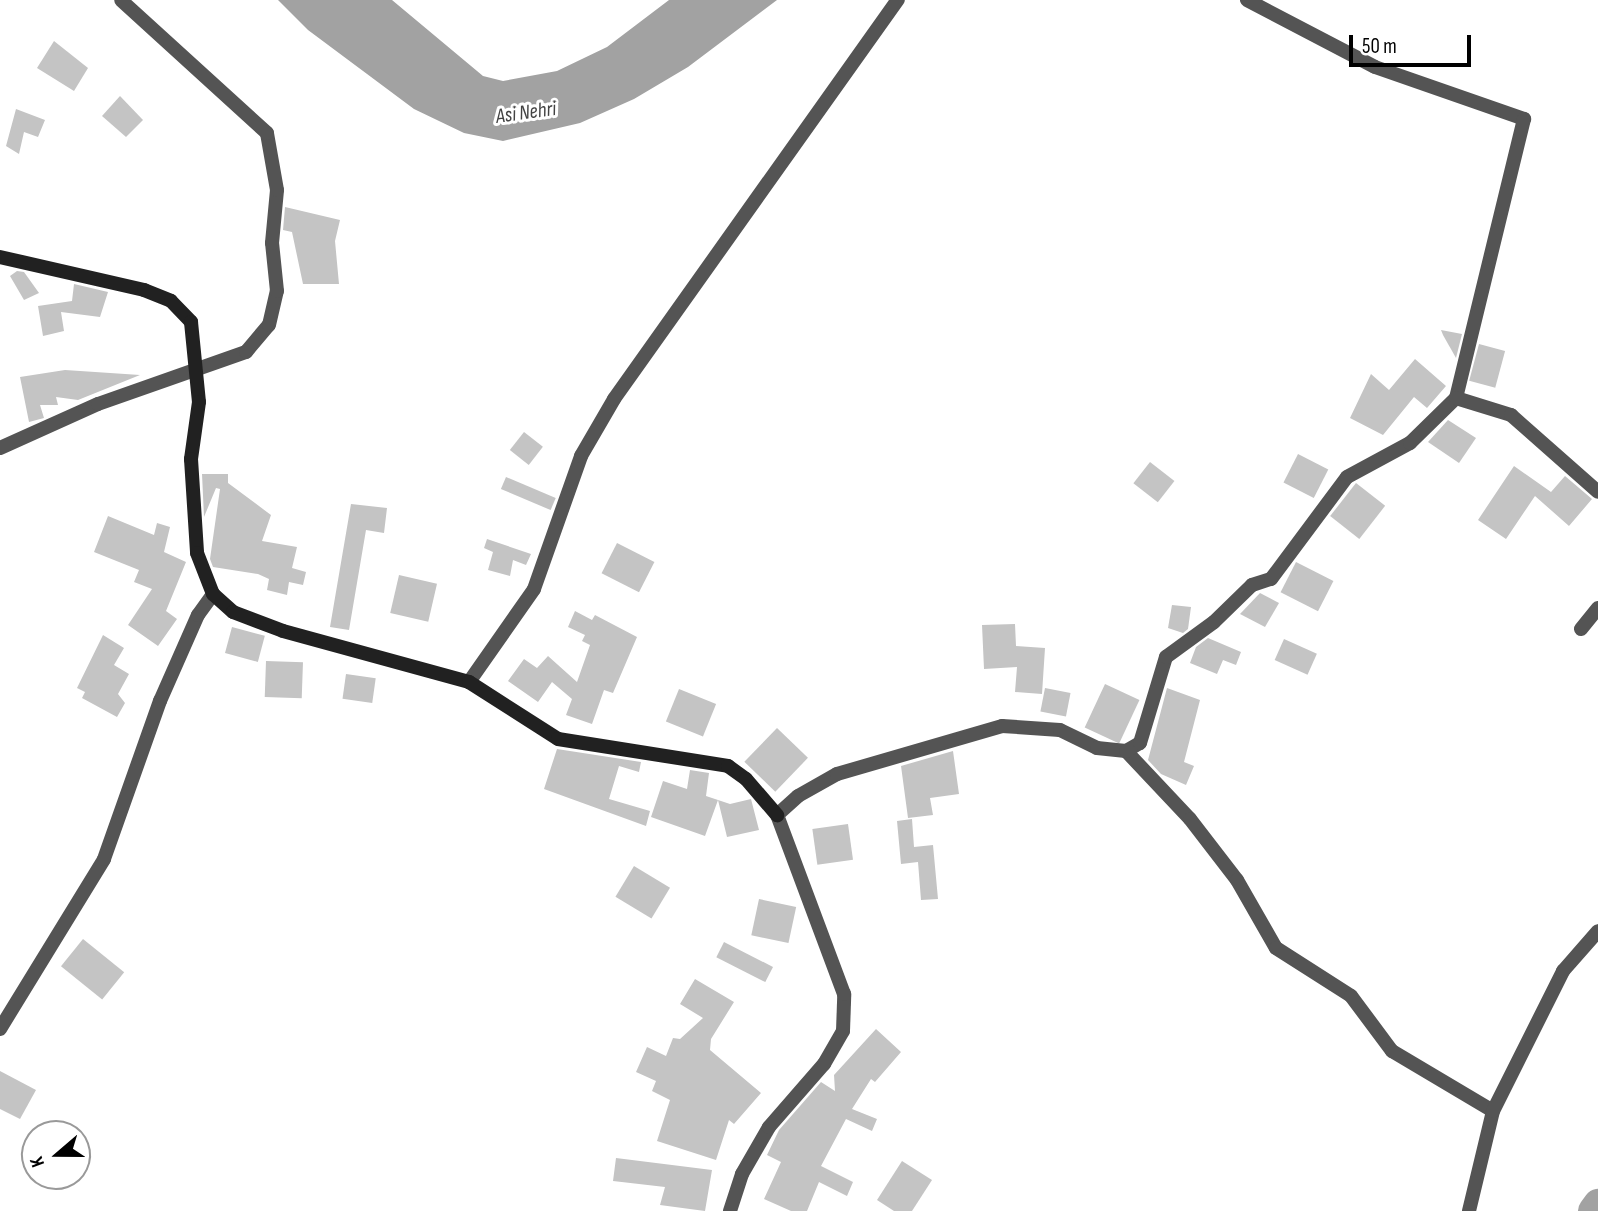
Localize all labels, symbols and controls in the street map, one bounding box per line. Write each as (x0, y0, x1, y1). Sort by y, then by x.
scale bar (1353, 21, 1476, 65)
text: 50 m (1362, 34, 1397, 59)
water label: Asi Nehri (494, 96, 558, 130)
north arrow (21, 1120, 91, 1190)
text: K (25, 1153, 50, 1170)

